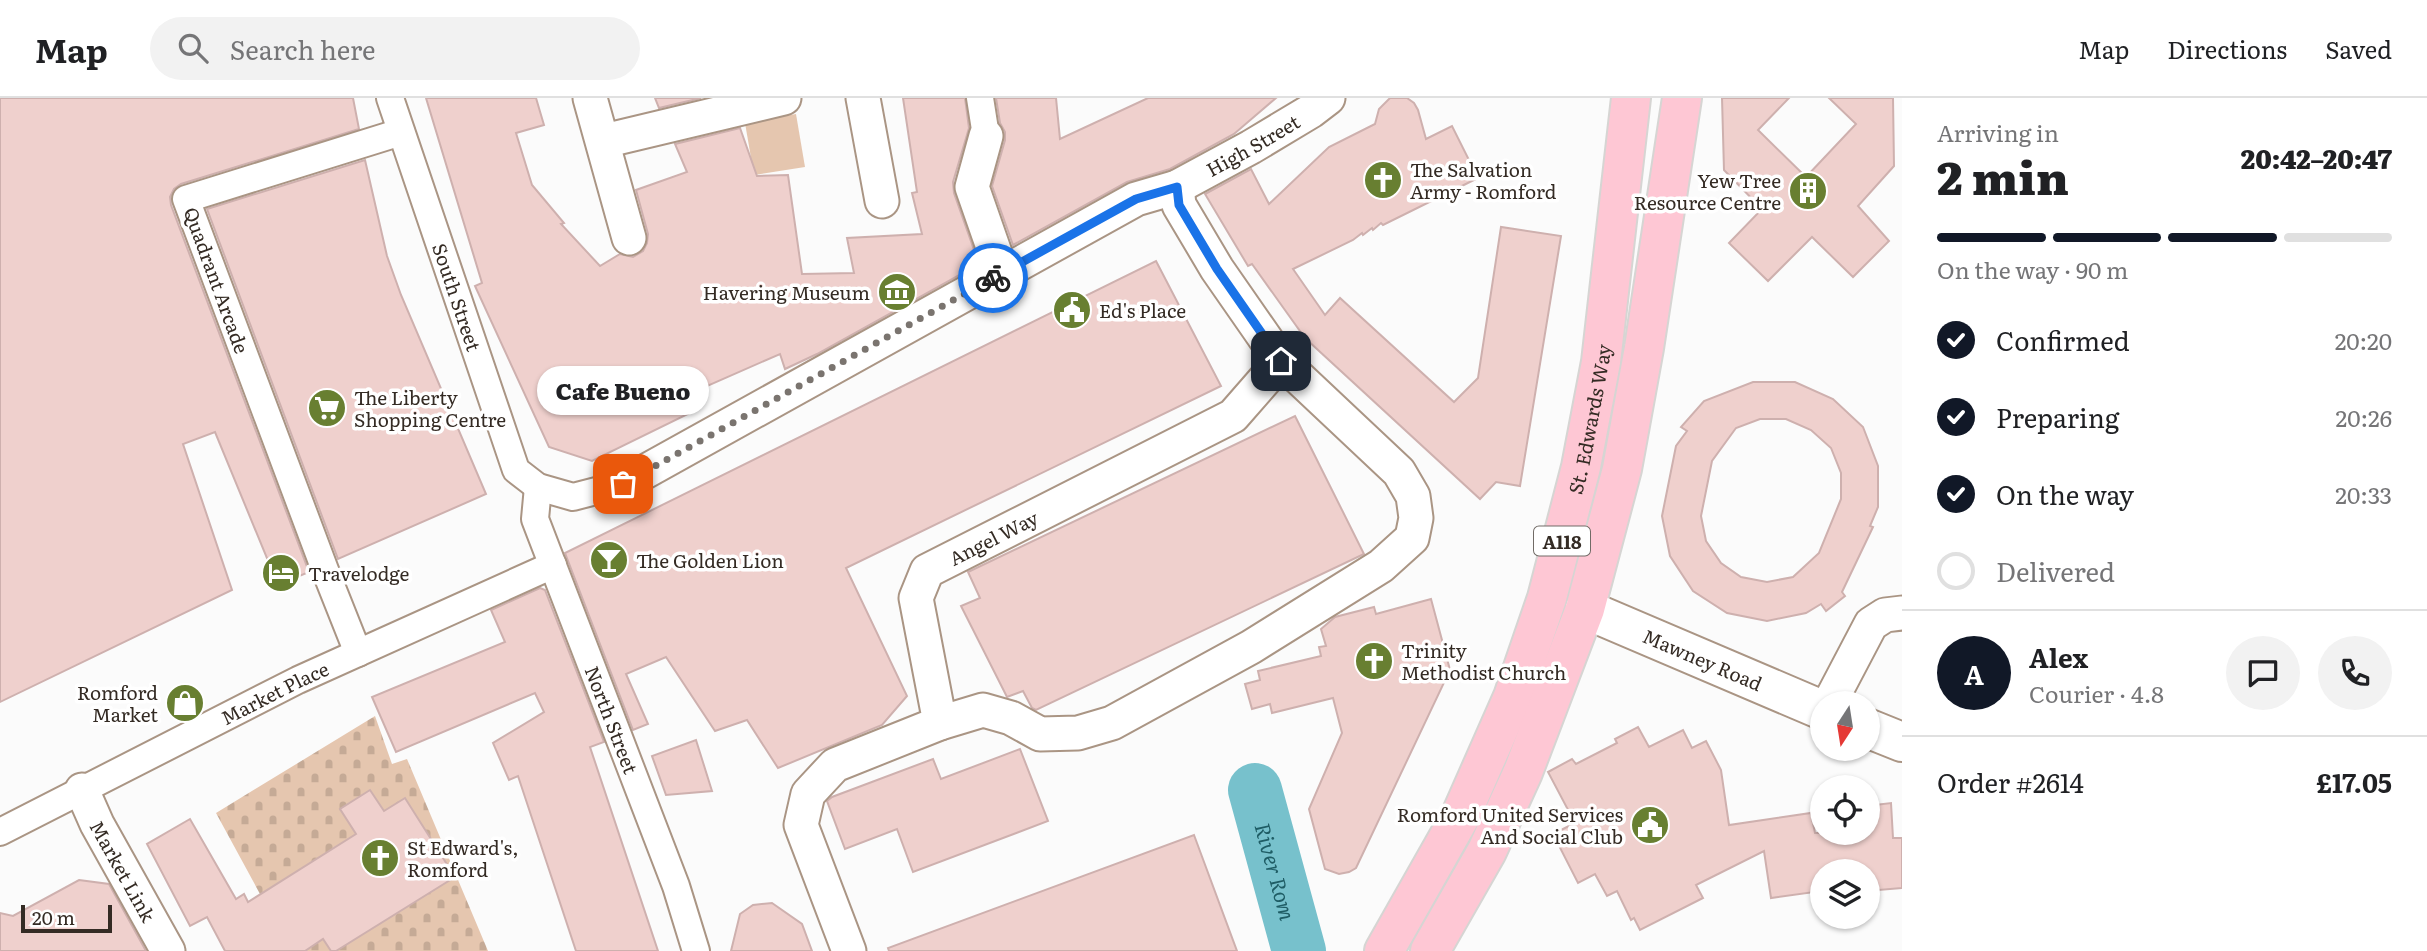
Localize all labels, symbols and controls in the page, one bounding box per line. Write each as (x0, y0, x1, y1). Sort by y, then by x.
search box (150, 17, 640, 80)
text: Map (35, 24, 108, 73)
icon: search (174, 29, 212, 67)
text: Search here (230, 29, 376, 68)
text: Map (2078, 31, 2129, 66)
text: Directions (2167, 31, 2287, 66)
text: Saved (2325, 31, 2392, 66)
street label: High Street (1201, 107, 1305, 183)
text: Arriving in (1937, 115, 2059, 149)
text: 20:42–20:47 (2241, 138, 2392, 177)
text: 2 min (1937, 141, 2069, 209)
place label: The Salvation Army - Romford (1410, 155, 1557, 205)
church icon: The Salvation Army - Romford (1362, 159, 1404, 201)
place label: Yew Tree Resource Centre (1634, 166, 1781, 216)
building icon: Yew Tree Resource Centre (1787, 170, 1829, 212)
street label: Quadrant Arcade (178, 203, 257, 357)
street label: South Street (426, 239, 489, 355)
courier (958, 243, 1028, 313)
text: On the way · 90 m (1937, 252, 2128, 286)
icon: bike (974, 259, 1012, 297)
museum icon: Havering Museum (876, 271, 918, 313)
place label: Havering Museum (703, 278, 870, 306)
public building icon: Ed's Place (1051, 289, 1093, 331)
place label: Ed's Place (1099, 296, 1186, 324)
text: Confirmed (1996, 320, 2130, 359)
icon: check (1937, 321, 1975, 359)
text: 20:20 (2335, 323, 2392, 357)
pin (1251, 331, 1311, 391)
icon: home (1262, 342, 1300, 380)
street label: St. Edwards Way (1561, 343, 1617, 497)
callout: Cafe Bueno (537, 365, 709, 414)
text: Cafe Bueno (555, 373, 691, 407)
place label: The Liberty Shopping Centre (354, 383, 506, 433)
supermarket icon: The Liberty Shopping Centre (306, 387, 348, 429)
text: Preparing (1996, 397, 2119, 436)
icon: check (1937, 398, 1975, 436)
text: 20:26 (2336, 400, 2392, 434)
pin (593, 454, 653, 514)
icon: bag (604, 465, 642, 503)
text: On the way (1996, 474, 2134, 513)
icon: check (1937, 475, 1975, 513)
text: 20:33 (2335, 477, 2392, 511)
street label: Angel Way (944, 503, 1043, 572)
road number: A118 (1534, 526, 1590, 556)
bar icon: The Golden Lion (588, 539, 630, 581)
place label: The Golden Lion (636, 546, 784, 574)
text: Delivered (1996, 551, 2115, 590)
hotel icon: Travelodge (260, 552, 302, 594)
place label: Travelodge (308, 559, 410, 587)
street label: Mawney Road (1639, 621, 1767, 697)
place label: Trinity Methodist Church (1401, 636, 1566, 686)
button: chat (2226, 636, 2300, 710)
button: phone (2318, 636, 2392, 710)
text: Alex (2029, 637, 2088, 676)
church icon: Trinity Methodist Church (1353, 640, 1395, 682)
street label: Market Place (216, 654, 333, 731)
text: A (1964, 654, 1984, 693)
street label: North Street (579, 662, 646, 778)
text: Courier · 4.8 (2029, 676, 2164, 710)
place label: Romford Market (77, 678, 158, 728)
shop icon: Romford Market (164, 682, 206, 724)
north arrow (1810, 691, 1880, 761)
map controls (1810, 691, 1880, 929)
text: Order #2614 (1937, 762, 2084, 801)
text: £17.05 (2316, 762, 2392, 801)
button: locate (1810, 775, 1880, 845)
place label: Romford United Services And Social Club (1397, 800, 1623, 850)
public building icon: Romford United Services And Social Club (1629, 804, 1671, 846)
street label: Market Link (84, 815, 163, 927)
water label: River Rom (1249, 819, 1305, 924)
place label: St Edward's, Romford (407, 833, 518, 883)
church icon: St Edward's, Romford (359, 837, 401, 879)
button: layers (1810, 859, 1880, 929)
scale bar (21, 902, 112, 934)
text: 20 m (32, 903, 75, 931)

